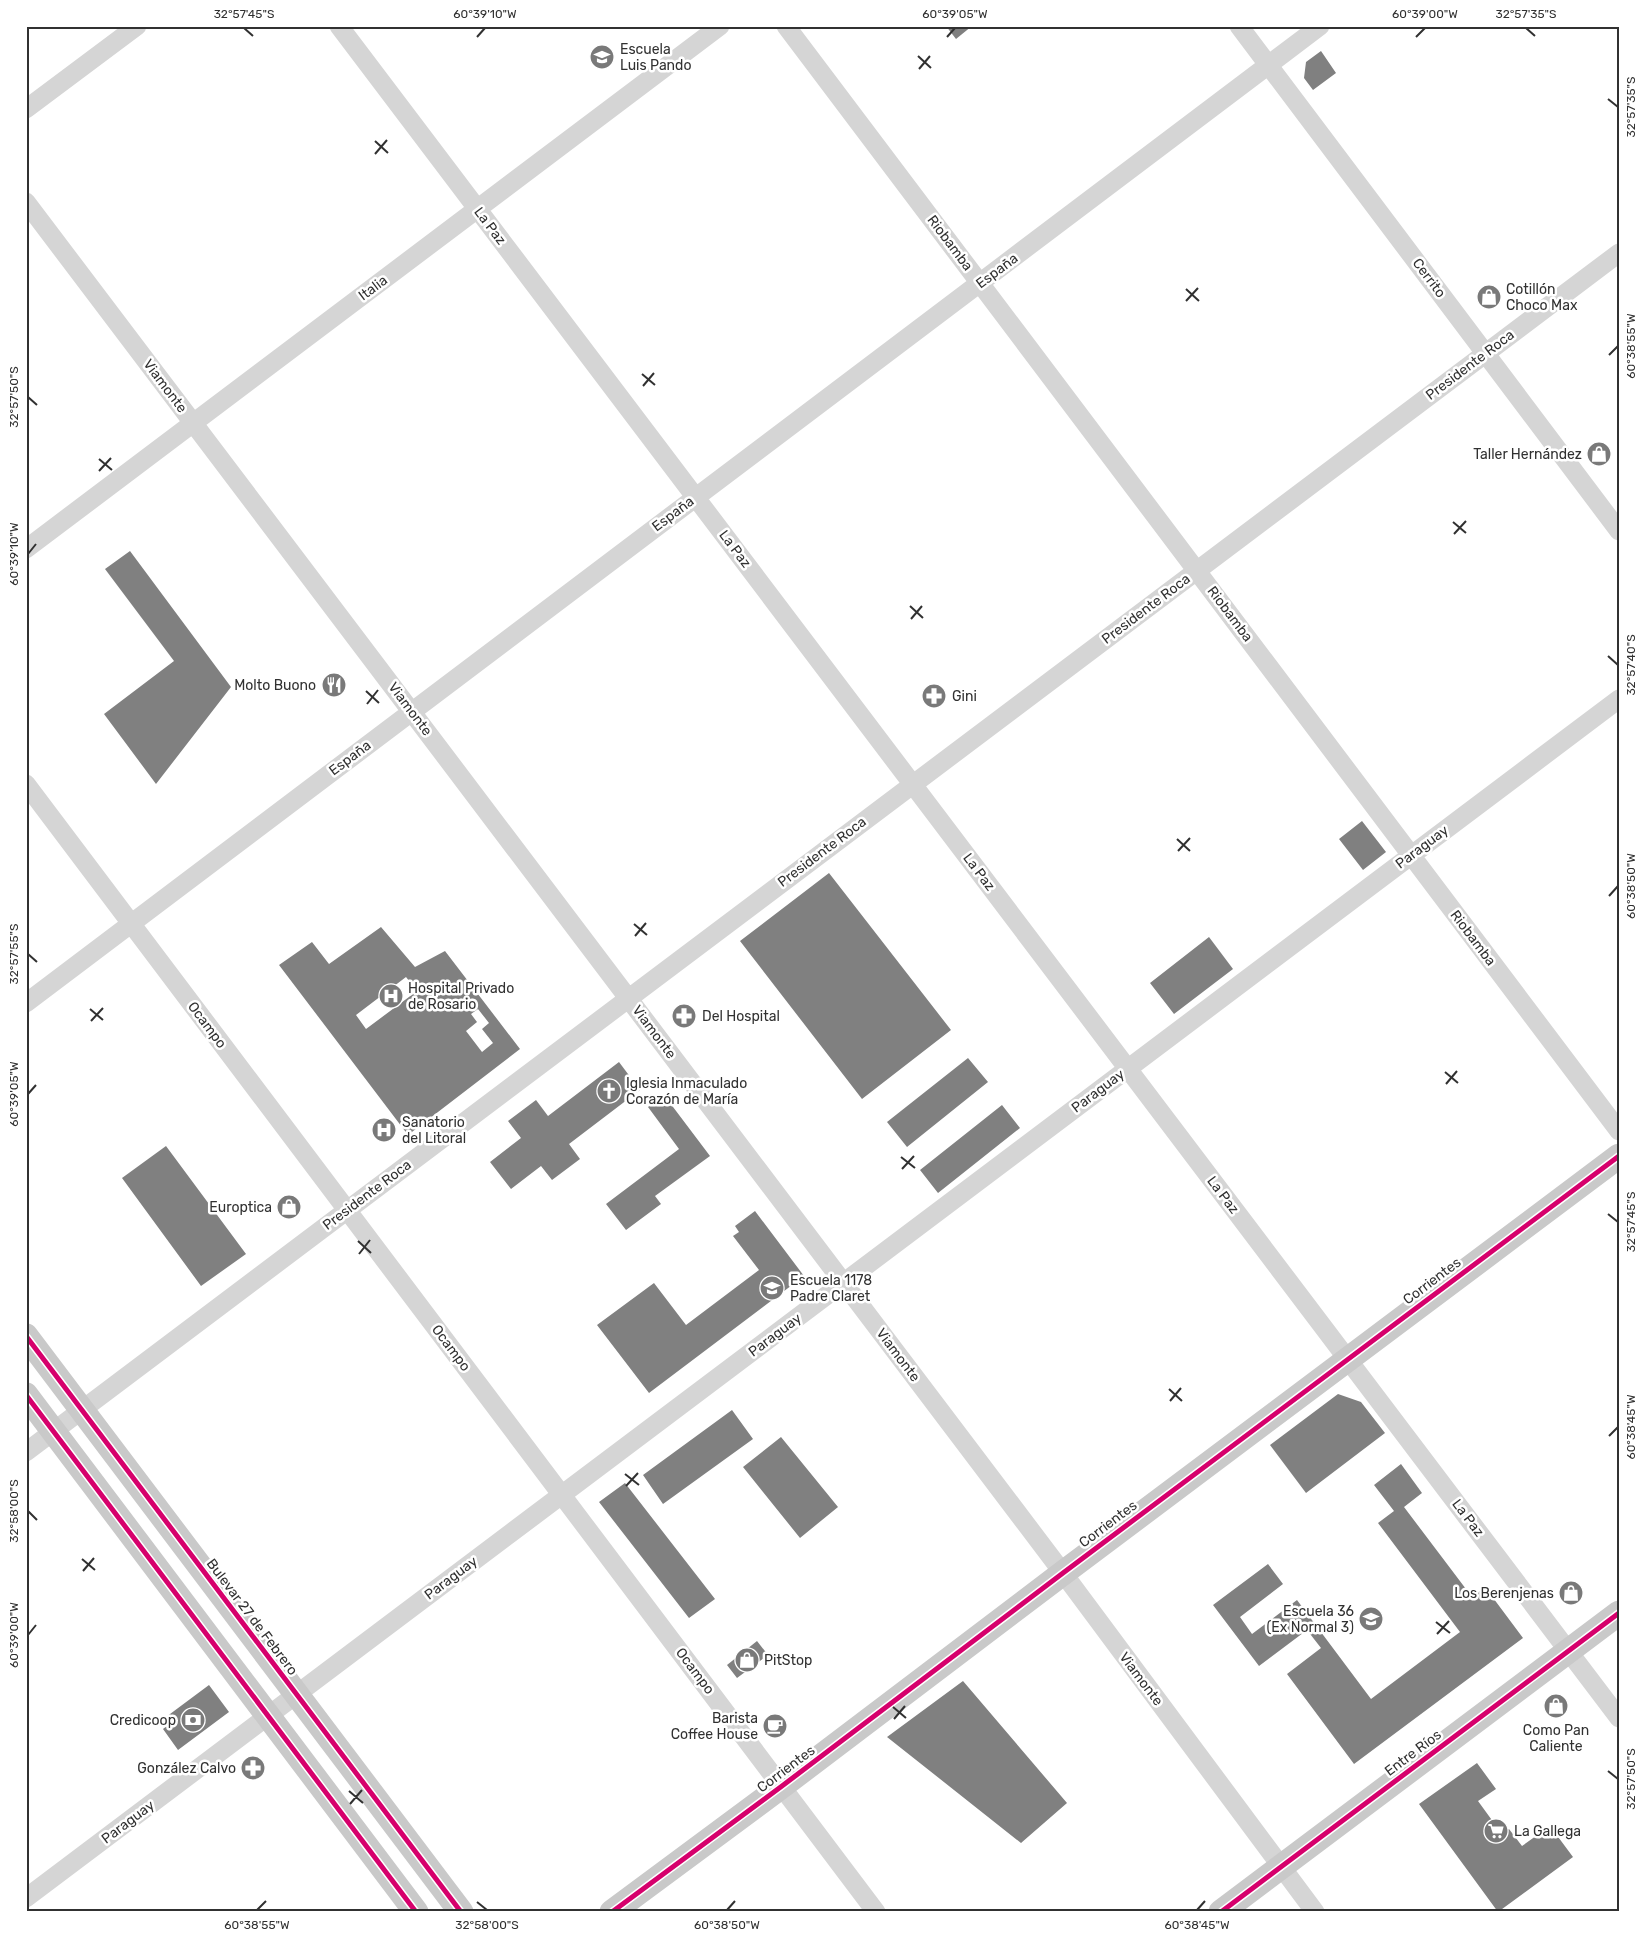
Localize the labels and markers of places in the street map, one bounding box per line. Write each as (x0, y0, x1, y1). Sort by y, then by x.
place label: Escuela Luis Pando (620, 41, 691, 74)
school or university icon: Escuela Luis Pando (589, 44, 615, 70)
place label: Cotillón Choco Max (1506, 281, 1578, 314)
shop icon: Cotillón Choco Max (1476, 284, 1502, 310)
shop icon: Taller Hernández (1586, 441, 1612, 467)
place label: Taller Hernández (1473, 446, 1582, 463)
restaurant icon: Molto Buono (321, 672, 347, 698)
place label: Molto Buono (234, 677, 316, 694)
pharmacy icon: Gini (921, 683, 947, 709)
place label: Gini (952, 688, 977, 705)
place label: Hospital Privado de Rosario (408, 980, 514, 1013)
hospital icon: Hospital Privado de Rosario (378, 983, 404, 1009)
pharmacy icon: Del Hospital (671, 1003, 697, 1029)
place label: Del Hospital (702, 1008, 780, 1025)
place label: Iglesia Inmaculado Corazón de María (626, 1075, 747, 1108)
church icon: Iglesia Inmaculado Corazón de María (596, 1078, 622, 1104)
place label: Sanatorio del Litoral (402, 1114, 466, 1147)
hospital icon: Sanatorio del Litoral (371, 1117, 397, 1143)
shop icon: Europtica (276, 1194, 302, 1220)
place label: Europtica (209, 1199, 272, 1216)
place label: Escuela 1178 Padre Claret (790, 1272, 872, 1305)
school or university icon: Escuela 1178 Padre Claret (759, 1275, 785, 1301)
shop icon: Los Berenjenas (1558, 1580, 1584, 1606)
place label: Los Berenjenas (1454, 1585, 1554, 1602)
place label: Escuela 36 (Ex Normal 3) (1267, 1603, 1354, 1636)
school or university icon: Escuela 36 (Ex Normal 3) (1358, 1606, 1384, 1632)
shop icon: PitStop (734, 1647, 760, 1673)
place label: PitStop (764, 1652, 812, 1669)
shop icon: Como Pan Caliente (1543, 1693, 1569, 1719)
bank icon: Credicoop (180, 1707, 206, 1733)
place label: Barista Coffee House (671, 1710, 758, 1743)
place label: Credicoop (110, 1712, 176, 1729)
cafe icon: Barista Coffee House (762, 1713, 788, 1739)
place label: Como Pan Caliente (1523, 1722, 1589, 1755)
pharmacy icon: González Calvo (240, 1755, 266, 1781)
place label: González Calvo (137, 1760, 236, 1777)
supermarket icon: La Gallega (1483, 1818, 1509, 1844)
place label: La Gallega (1514, 1823, 1581, 1840)

